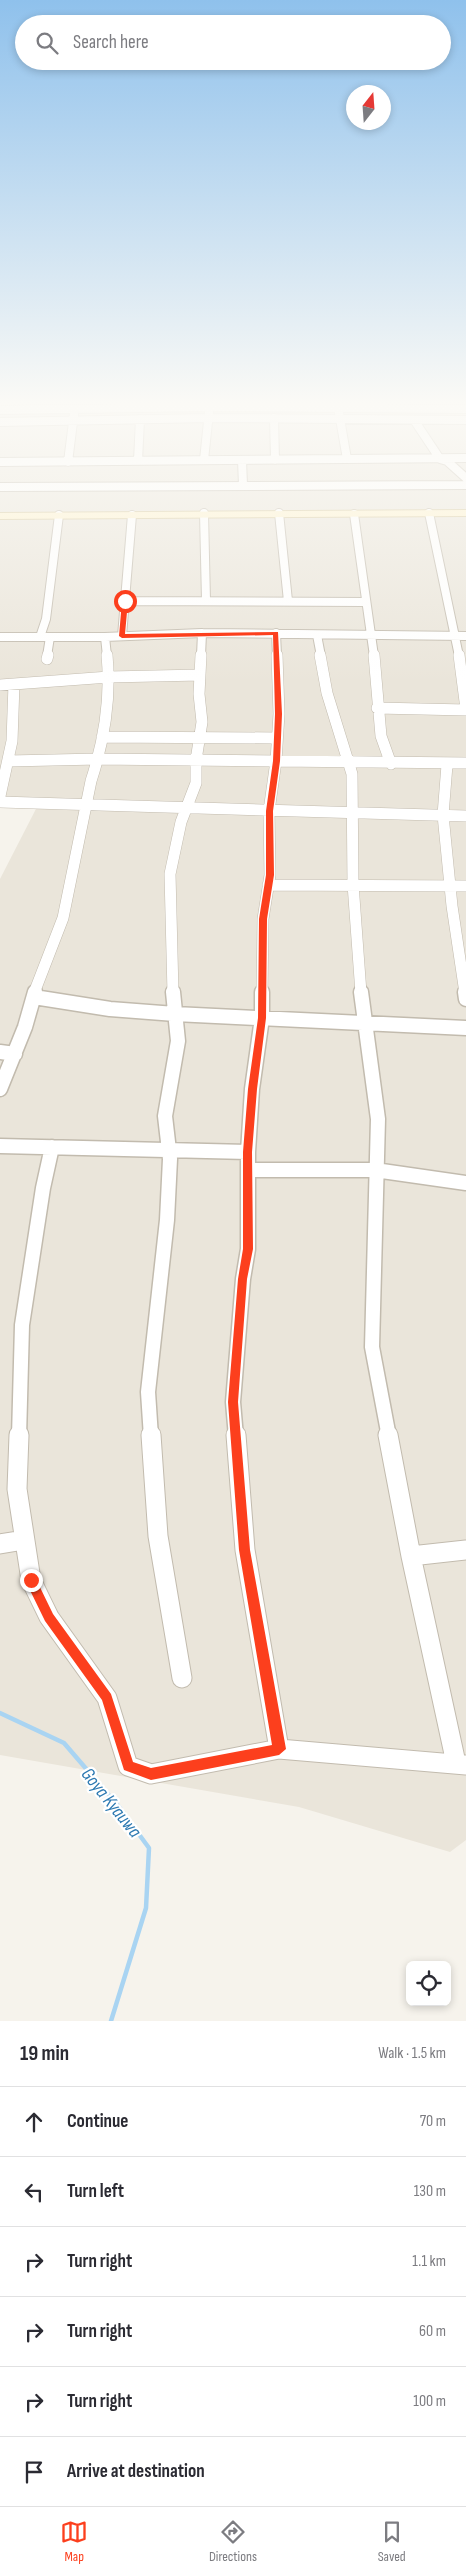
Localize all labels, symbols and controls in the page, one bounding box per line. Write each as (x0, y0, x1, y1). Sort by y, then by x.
search box (15, 15, 451, 70)
icon: search (33, 29, 61, 57)
text: Search here (73, 31, 149, 54)
north arrow (346, 85, 391, 130)
route start (114, 590, 137, 613)
route end (20, 1569, 43, 1592)
water label: Goya Kyauwa (76, 1763, 146, 1843)
map controls (406, 1961, 451, 2006)
button: locate (406, 1961, 451, 2006)
text: 19 min (20, 2041, 69, 2066)
text: Walk · 1.5 km (378, 2044, 446, 2063)
icon: ahead (20, 2108, 48, 2136)
text: Continue (67, 2110, 128, 2133)
text: 70 m (420, 2112, 446, 2131)
icon: left (20, 2178, 48, 2206)
text: Turn left (67, 2180, 124, 2203)
text: 130 m (414, 2182, 446, 2201)
icon: right (20, 2248, 48, 2276)
text: Turn right (67, 2250, 132, 2273)
text: 1.1 km (412, 2252, 446, 2271)
icon: right (20, 2318, 48, 2346)
text: Turn right (67, 2320, 132, 2343)
text: 60 m (419, 2322, 446, 2341)
icon: right (20, 2388, 48, 2416)
text: Turn right (67, 2390, 132, 2413)
text: 100 m (413, 2392, 446, 2411)
icon: arrive (20, 2458, 48, 2486)
text: Arrive at destination (67, 2460, 205, 2483)
tab: Map (60, 2518, 88, 2565)
tab: Directions (209, 2518, 257, 2565)
tab: Saved (378, 2518, 406, 2565)

